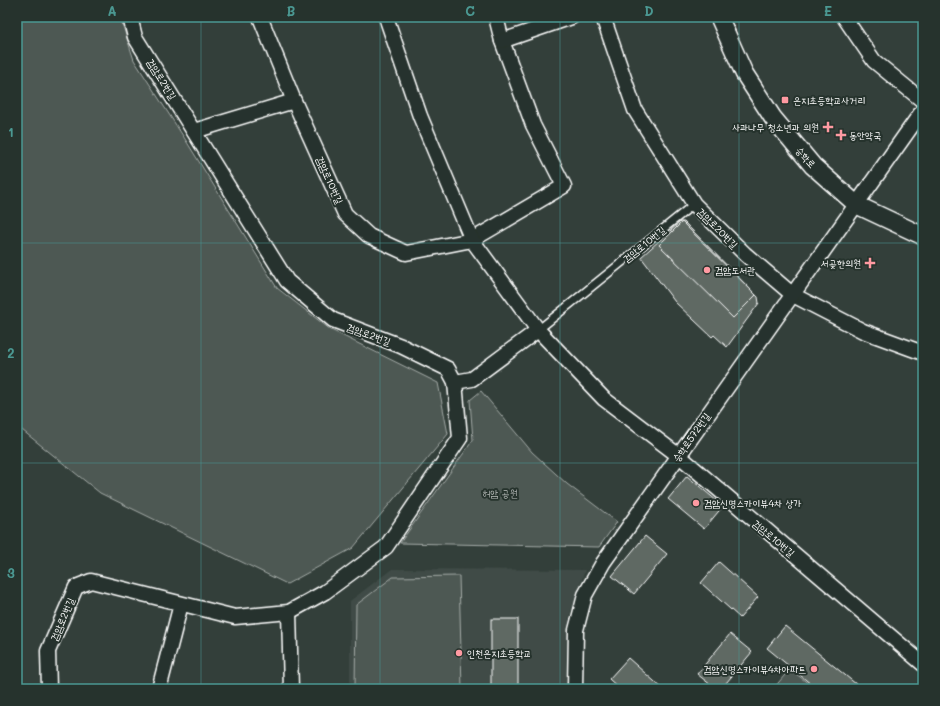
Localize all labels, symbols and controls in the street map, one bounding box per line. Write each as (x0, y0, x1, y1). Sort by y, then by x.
text: A (107, 2, 117, 19)
text: B (287, 2, 296, 19)
text: C (465, 2, 475, 19)
text: D (644, 2, 654, 19)
text: E (824, 2, 832, 19)
street label: 검암로2번길 (144, 56, 180, 102)
place label: 은지초등학교사거리 (793, 93, 865, 107)
marker: 은지초등학교사거리 (780, 95, 790, 105)
place label: 사과나무 청소년과 의원 (732, 120, 819, 134)
marker: 사과나무 청소년과 의원 (822, 121, 834, 133)
text: 1 (8, 123, 14, 140)
place label: 동안약국 (849, 128, 881, 142)
marker: 동안약국 (836, 130, 846, 140)
street label: 승학로 (793, 143, 819, 171)
street label: 검암로10번길 (313, 154, 347, 206)
street label: 검암로20번길 (695, 205, 741, 251)
street label: 검암로10번길 (620, 223, 668, 265)
place label: 서곶한의원 (821, 256, 861, 270)
marker: 서곶한의원 (864, 257, 876, 269)
place label: 검암도서관 (715, 263, 755, 277)
marker: 검암도서관 (702, 265, 712, 275)
street label: 검암로2번길 (345, 320, 393, 348)
text: 2 (7, 344, 15, 361)
street label: 승학로572번길 (669, 410, 713, 464)
park label: 허암 공원 (482, 486, 518, 500)
place label: 검암신명스카이뷰4차 상가 (704, 496, 802, 510)
marker: 검암신명스카이뷰4차 상가 (691, 498, 701, 508)
street label: 검암로10번길 (750, 516, 798, 560)
text: 3 (7, 564, 15, 581)
street label: 검암로2번길 (47, 595, 77, 643)
place label: 인천은지초등학교 (467, 646, 531, 660)
marker: 인천은지초등학교 (454, 648, 464, 658)
place label: 검암신명스카이뷰4차아파트 (704, 662, 806, 676)
marker: 검암신명스카이뷰4차아파트 (809, 664, 819, 674)

